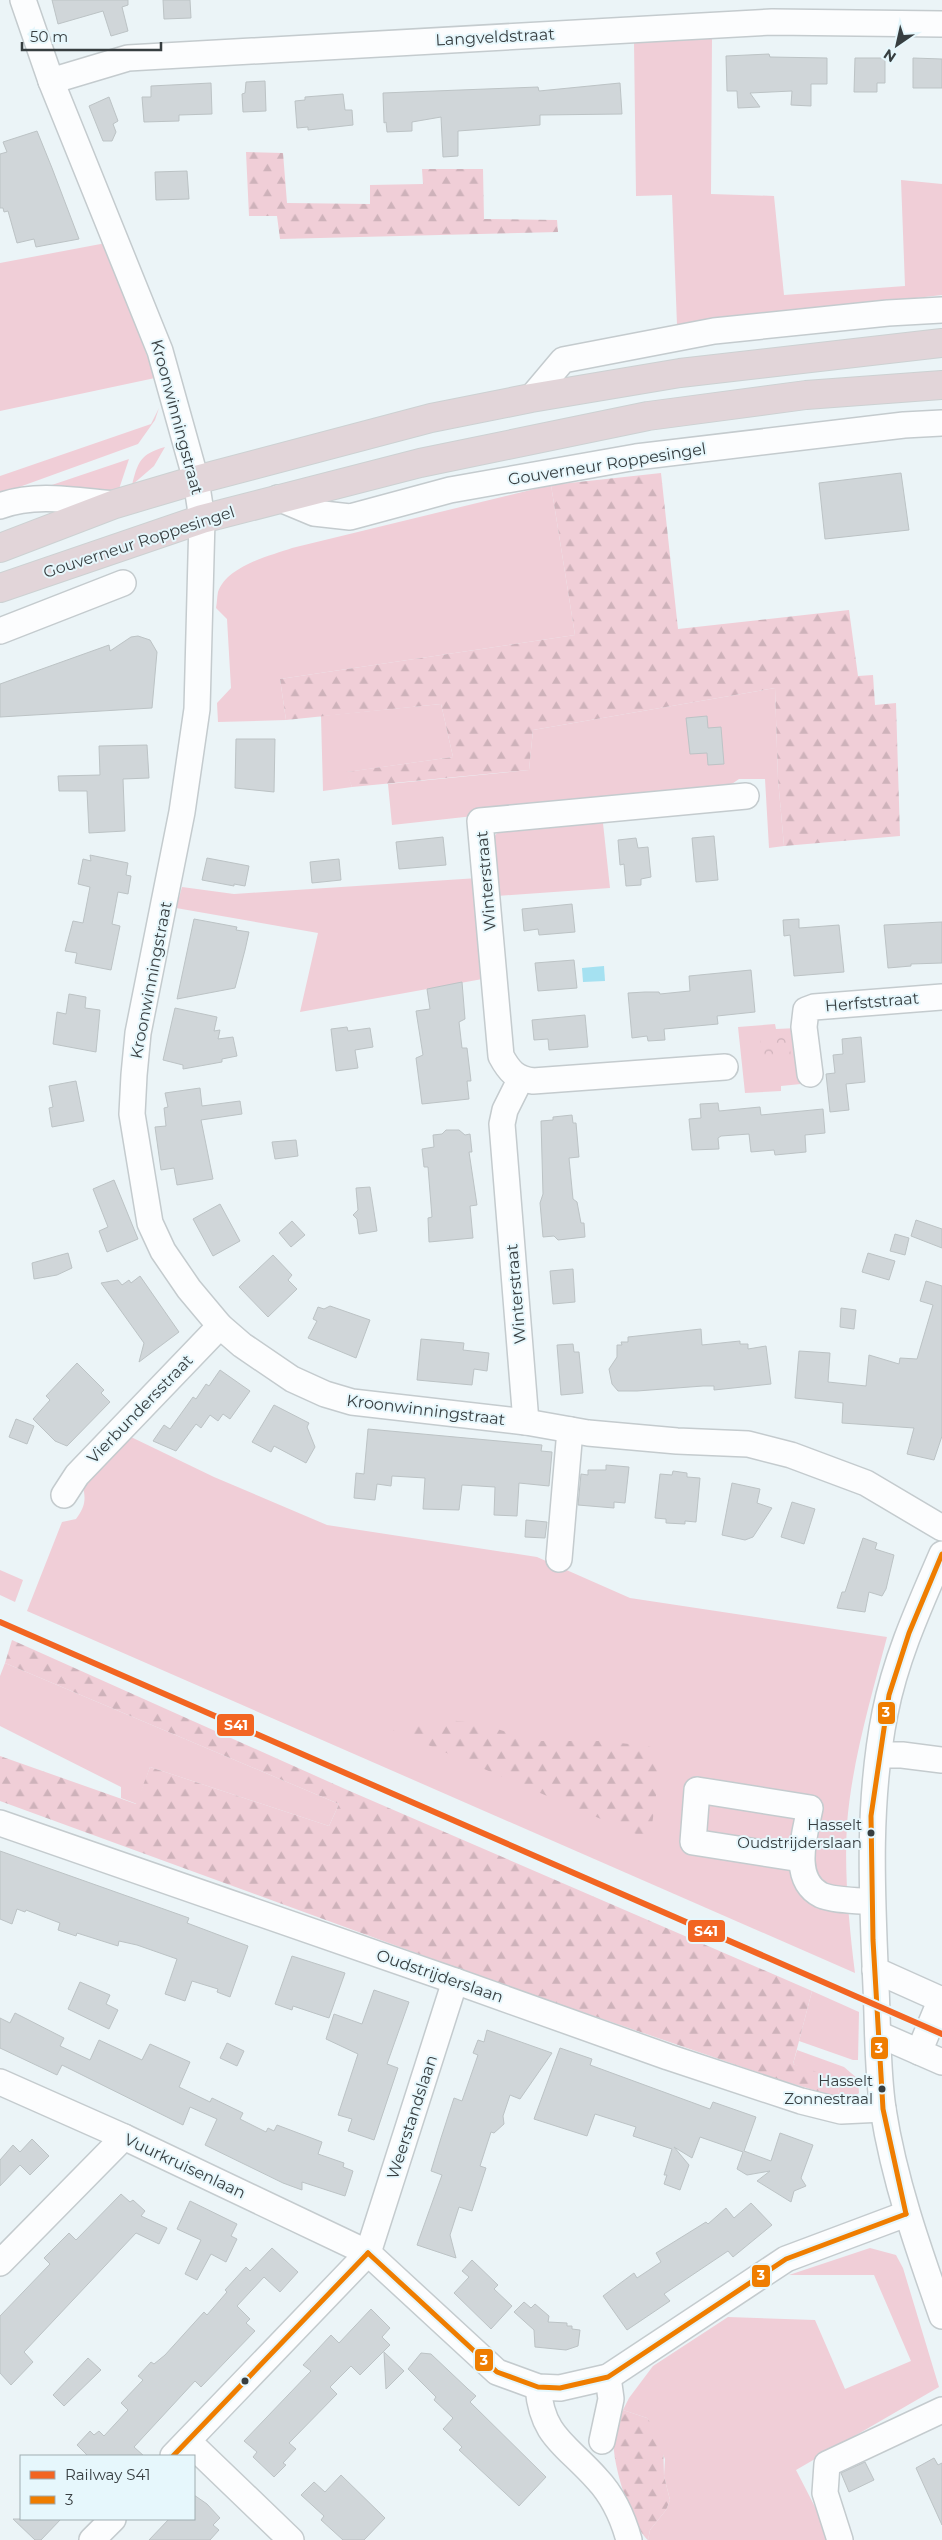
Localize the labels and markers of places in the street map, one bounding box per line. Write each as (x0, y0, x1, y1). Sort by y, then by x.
place label: Hasselt Oudstrijderslaan (737, 1815, 862, 1852)
marker: Hasselt Oudstrijderslaan (866, 1828, 876, 1838)
place label: Hasselt Zonnestraal (784, 2071, 873, 2108)
marker: Hasselt Zonnestraal (877, 2084, 887, 2094)
unlabelled marker (240, 2376, 250, 2386)

